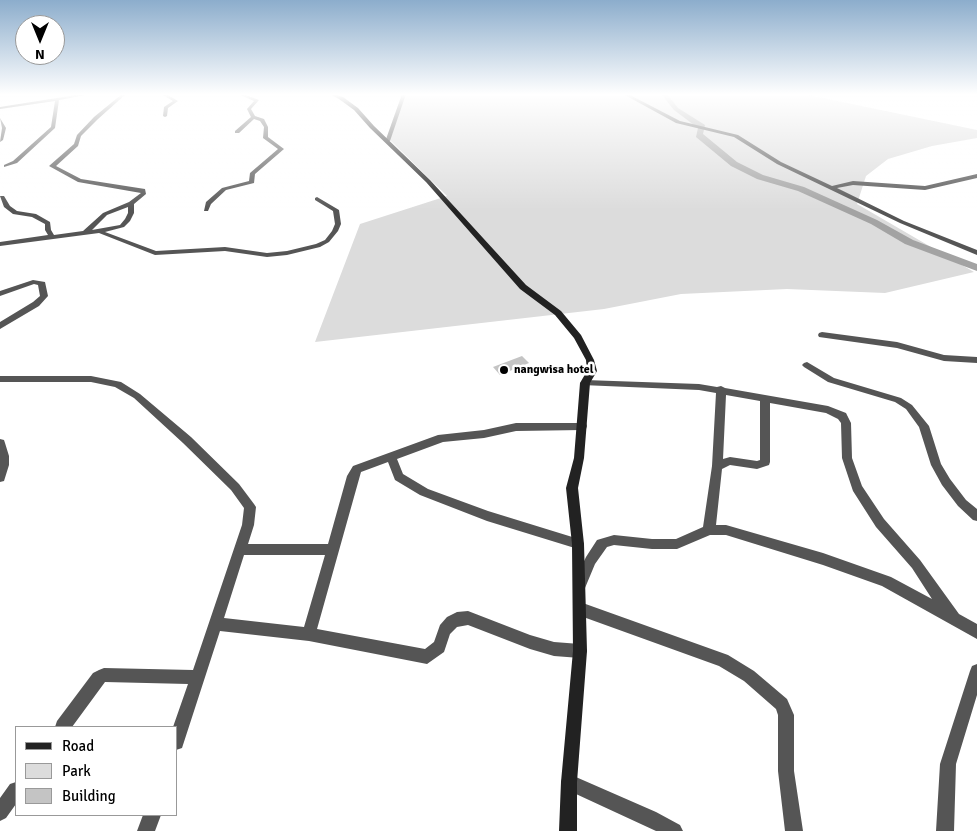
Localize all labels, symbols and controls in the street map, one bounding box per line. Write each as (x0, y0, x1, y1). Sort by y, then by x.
north arrow (15, 15, 65, 65)
text: N (35, 46, 45, 63)
place label: nangwisa hotel (514, 363, 594, 377)
marker: nangwisa hotel (498, 364, 510, 376)
legend (15, 726, 178, 816)
text: Road (62, 737, 94, 755)
text: Park (62, 762, 91, 780)
text: Building (62, 787, 116, 805)

